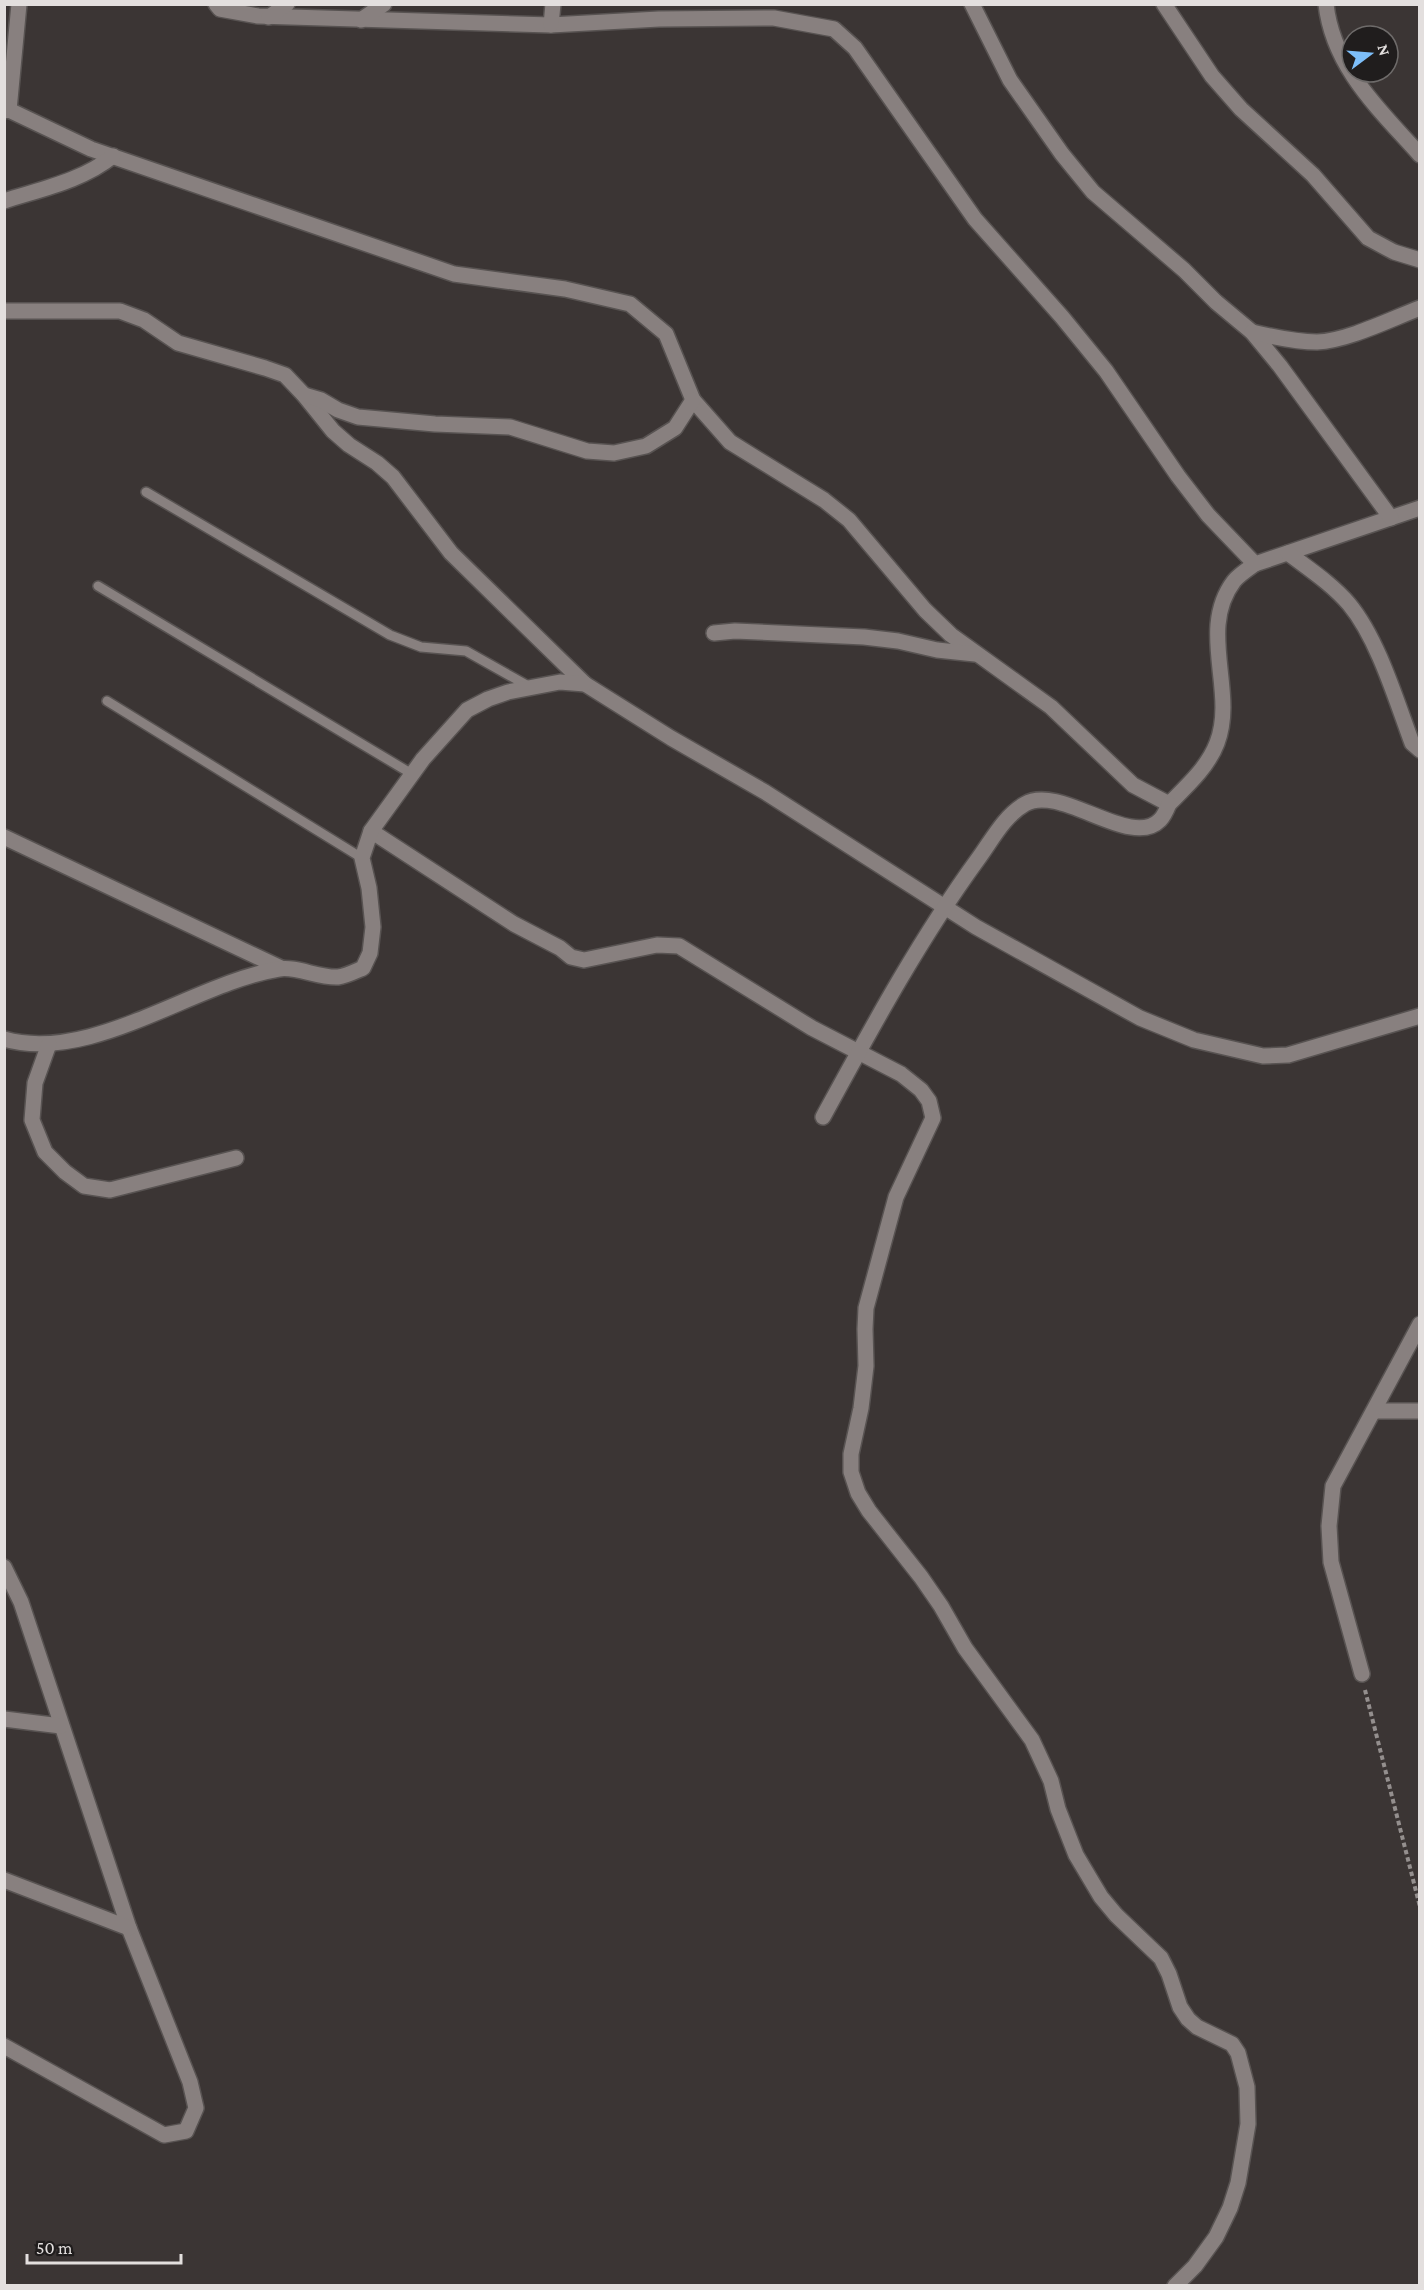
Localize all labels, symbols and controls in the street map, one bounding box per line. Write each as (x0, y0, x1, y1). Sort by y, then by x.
north arrow (1340, 24, 1400, 84)
text: N (1374, 42, 1394, 58)
scale bar (27, 2227, 182, 2265)
text: 50 m (36, 2238, 73, 2258)

